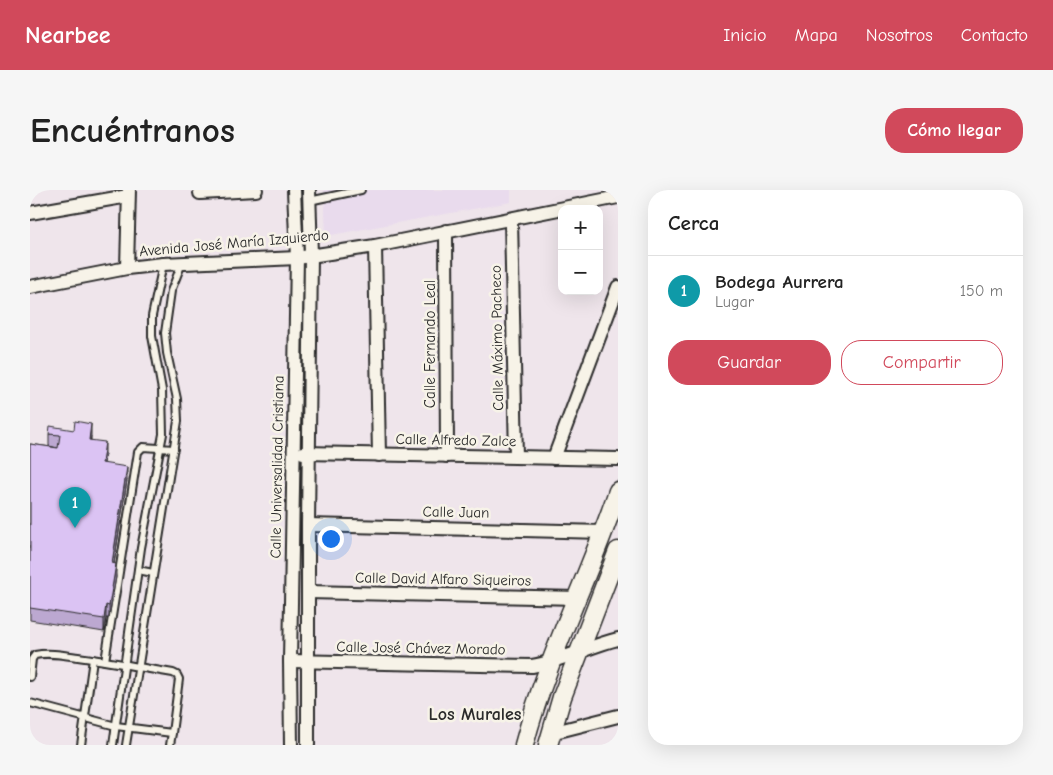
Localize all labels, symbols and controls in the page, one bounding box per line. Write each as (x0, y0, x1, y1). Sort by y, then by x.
text: Nearbee (25, 21, 110, 49)
text: Inicio (723, 25, 767, 46)
text: Mapa (795, 25, 838, 46)
text: Nosotros (866, 25, 933, 46)
text: Contacto (961, 25, 1028, 46)
button: Cómo llegar (885, 108, 1023, 153)
text: Encuéntranos (30, 110, 235, 151)
map controls (558, 205, 603, 295)
button: + (558, 205, 603, 250)
text: Cerca (668, 211, 719, 235)
street label: Avenida José María Izquierdo (138, 226, 330, 260)
button: − (558, 250, 603, 295)
street label: Calle Máximo Pacheco (487, 265, 507, 411)
text: Bodega Aurrera (715, 271, 844, 293)
street label: Calle Fernando Leal (421, 280, 439, 408)
text: 1 (681, 282, 687, 300)
text: 150 m (960, 282, 1003, 300)
text: Lugar (715, 293, 754, 311)
button: Guardar (668, 340, 831, 385)
button: Compartir (841, 340, 1003, 385)
street label: Calle Universalidad Cristiana (266, 375, 288, 559)
street label: Calle Alfredo Zalce (395, 430, 517, 450)
pin: 1 (59, 487, 91, 528)
street label: Calle Juan (423, 502, 489, 522)
your location (318, 526, 344, 552)
street label: Calle David Alfaro Siqueiros (355, 568, 531, 590)
street label: Calle José Chávez Morado (336, 638, 506, 658)
district label: Los Murales (428, 704, 522, 725)

